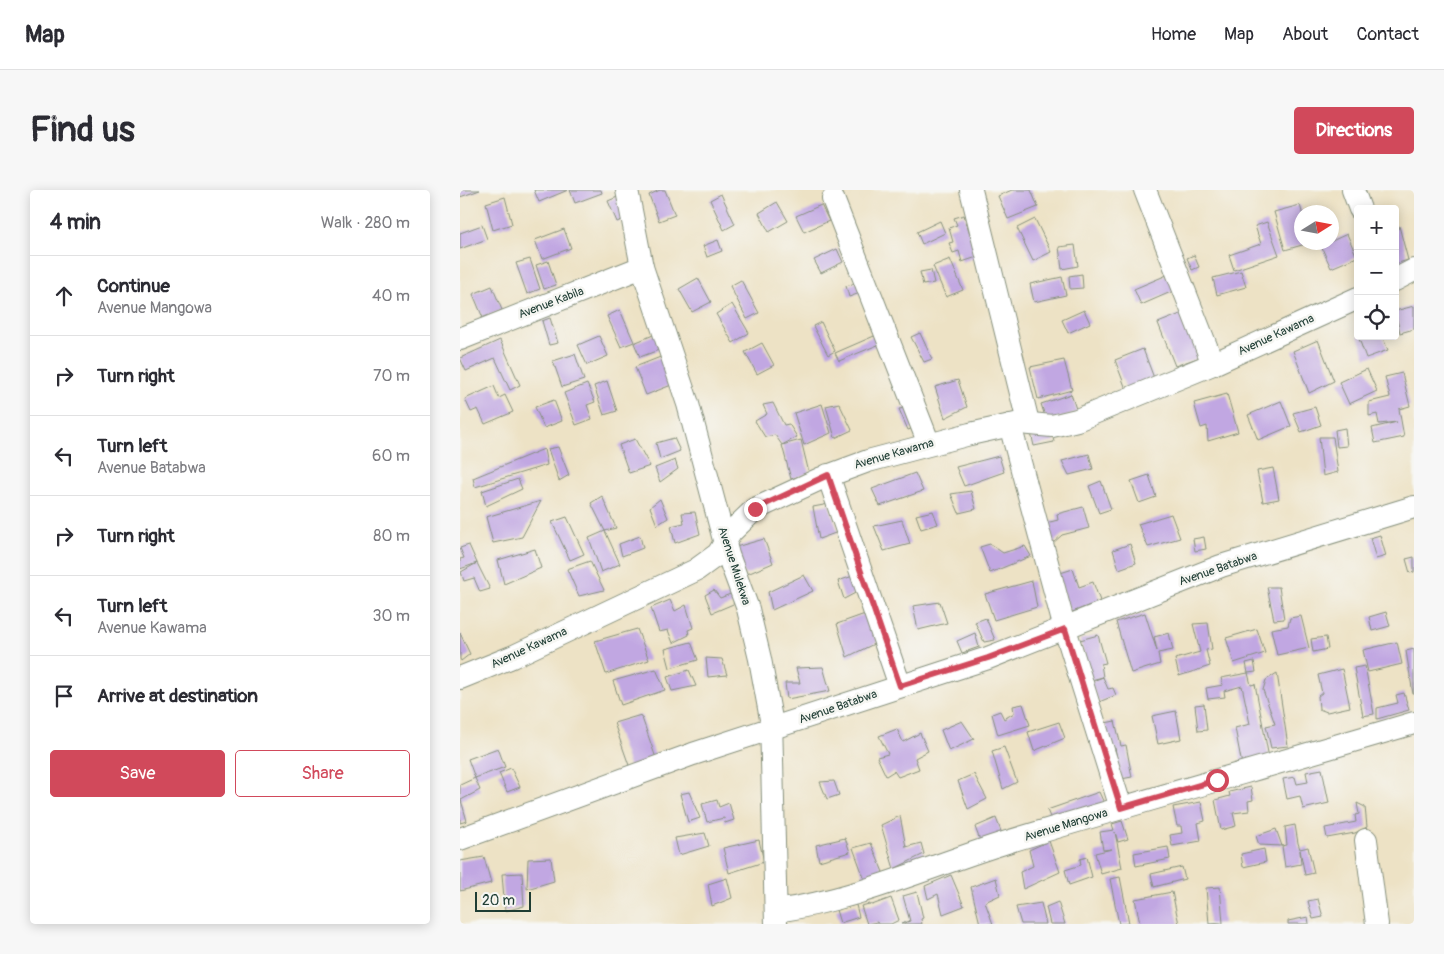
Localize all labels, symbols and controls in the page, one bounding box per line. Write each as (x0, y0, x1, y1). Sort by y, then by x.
text: Map (25, 20, 65, 49)
text: Home (1151, 23, 1196, 46)
text: Map (1224, 23, 1254, 46)
text: About (1282, 23, 1328, 46)
text: Contact (1356, 23, 1419, 46)
button: Directions (1294, 107, 1414, 154)
text: Find us (30, 108, 135, 152)
north arrow (1294, 205, 1339, 250)
map controls (1354, 205, 1399, 340)
button: + (1354, 205, 1399, 250)
text: 4 min (50, 209, 101, 236)
text: Walk · 280 m (321, 213, 410, 233)
button: − (1354, 250, 1399, 295)
text: Continue (97, 274, 170, 298)
icon: ahead (50, 282, 78, 310)
street label: Avenue Kabila (516, 284, 586, 322)
text: 40 m (372, 286, 410, 306)
button: locate (1354, 295, 1399, 340)
text: Avenue Mangowa (97, 298, 212, 318)
street label: Avenue Kawama (1236, 311, 1317, 359)
icon: right (50, 362, 78, 390)
text: Turn right (97, 364, 175, 388)
text: 70 m (373, 366, 410, 386)
text: Turn left (97, 434, 167, 458)
street label: Avenue Kawama (852, 435, 936, 473)
icon: left (50, 442, 78, 470)
text: 60 m (372, 446, 410, 466)
text: Avenue Batabwa (97, 458, 206, 478)
route end (744, 498, 767, 521)
icon: right (50, 522, 78, 550)
text: Turn right (97, 524, 175, 548)
street label: Avenue Mulekwa (714, 525, 754, 608)
text: 80 m (373, 526, 410, 546)
street label: Avenue Batabwa (1177, 549, 1259, 589)
text: Turn left (97, 594, 167, 618)
icon: left (50, 602, 78, 630)
text: 30 m (372, 606, 410, 626)
text: Avenue Kawama (97, 618, 207, 638)
street label: Avenue Kawama (489, 624, 570, 672)
icon: arrive (50, 682, 78, 710)
text: Arrive at destination (97, 684, 258, 708)
street label: Avenue Batabwa (797, 687, 879, 727)
button: Save (50, 750, 225, 797)
button: Share (235, 750, 410, 797)
route start (1206, 769, 1229, 792)
street label: Avenue Mangowa (1023, 805, 1110, 845)
scale bar (475, 889, 531, 912)
text: 20 m (482, 892, 515, 909)

